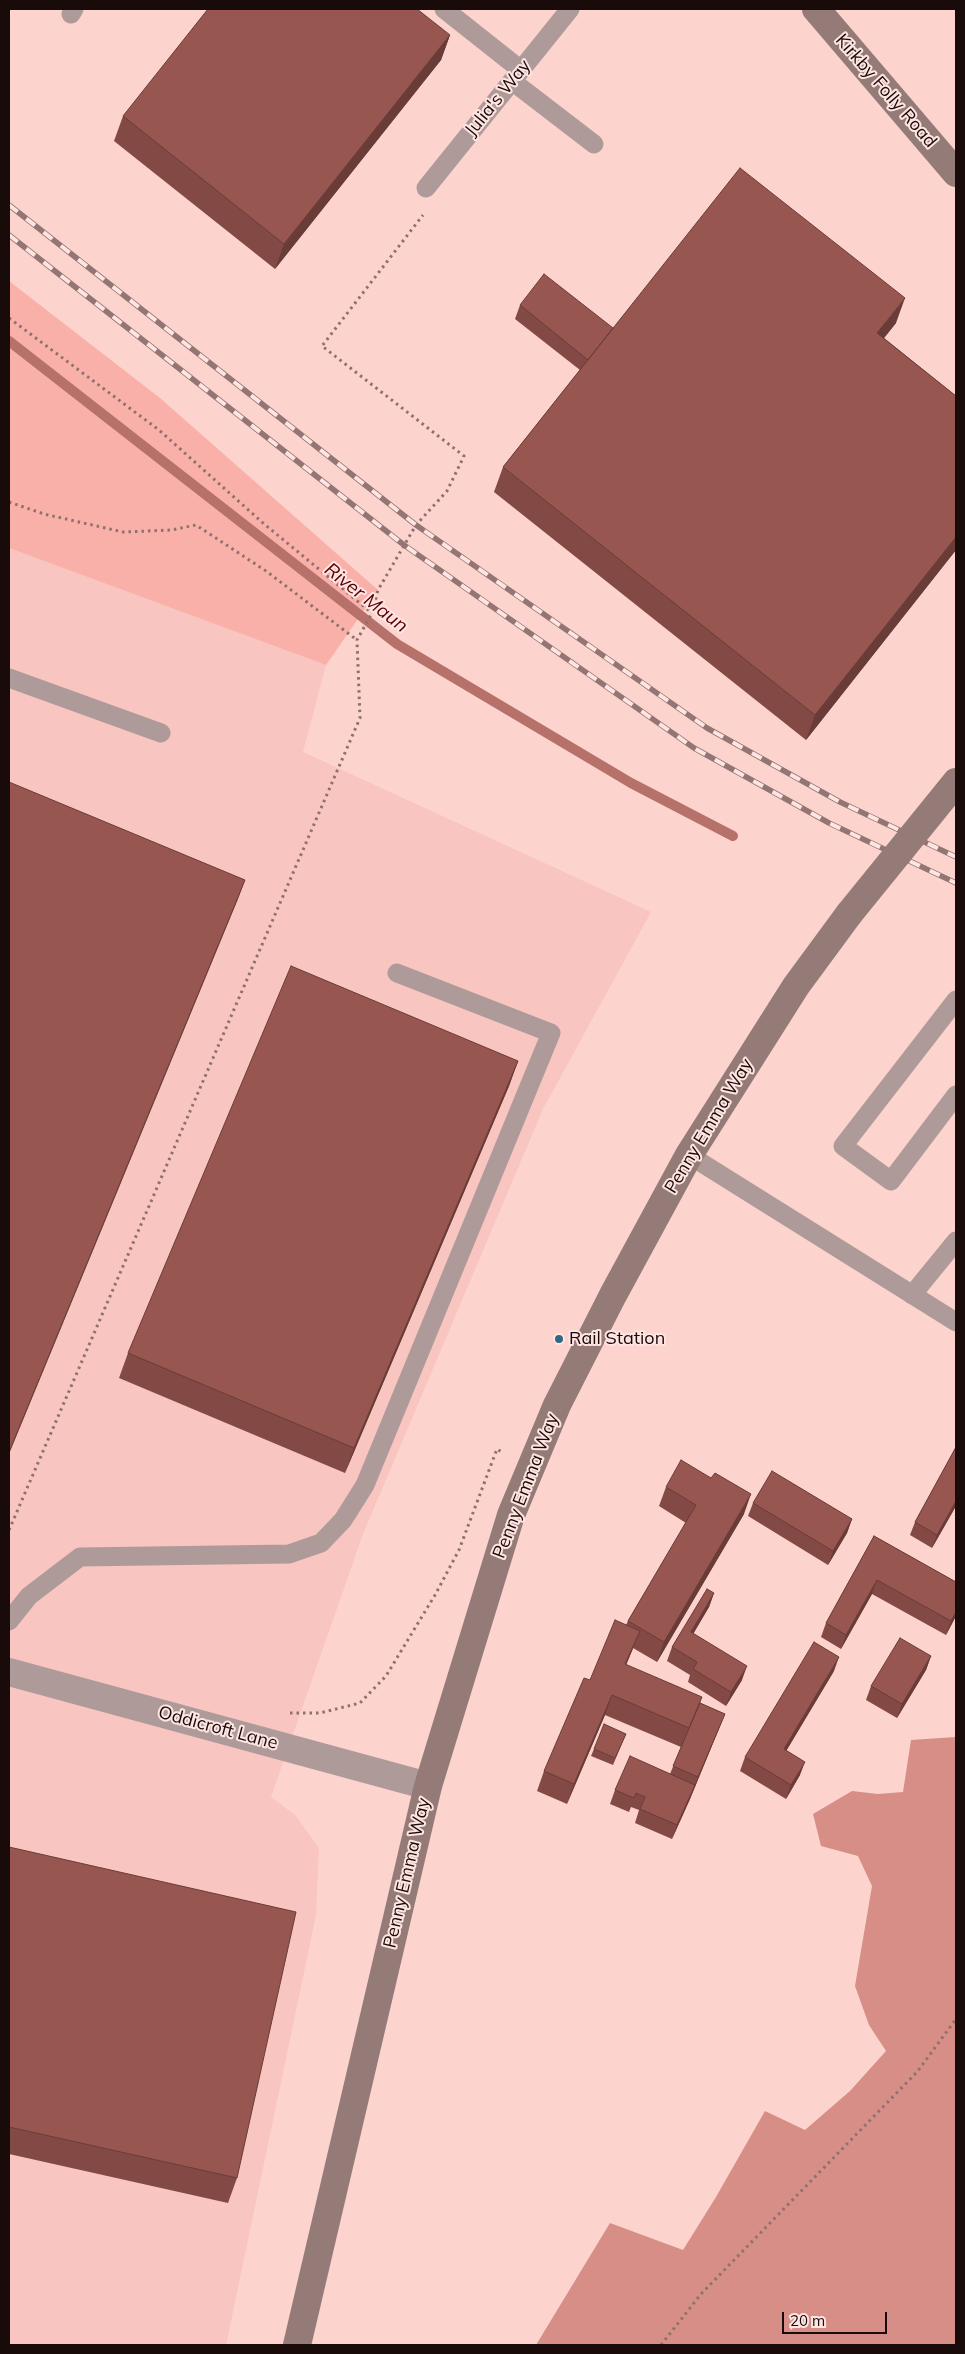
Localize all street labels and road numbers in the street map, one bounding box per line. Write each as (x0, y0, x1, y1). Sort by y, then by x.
street label: Kirkby Folly Road (831, 30, 941, 152)
street label: Julia's Way (460, 55, 536, 141)
street label: Penny Emma Way (660, 1055, 758, 1197)
street label: Penny Emma Way (488, 1411, 564, 1561)
street label: Oddicroft Lane (156, 1702, 280, 1754)
street label: Penny Emma Way (379, 1796, 435, 1950)

